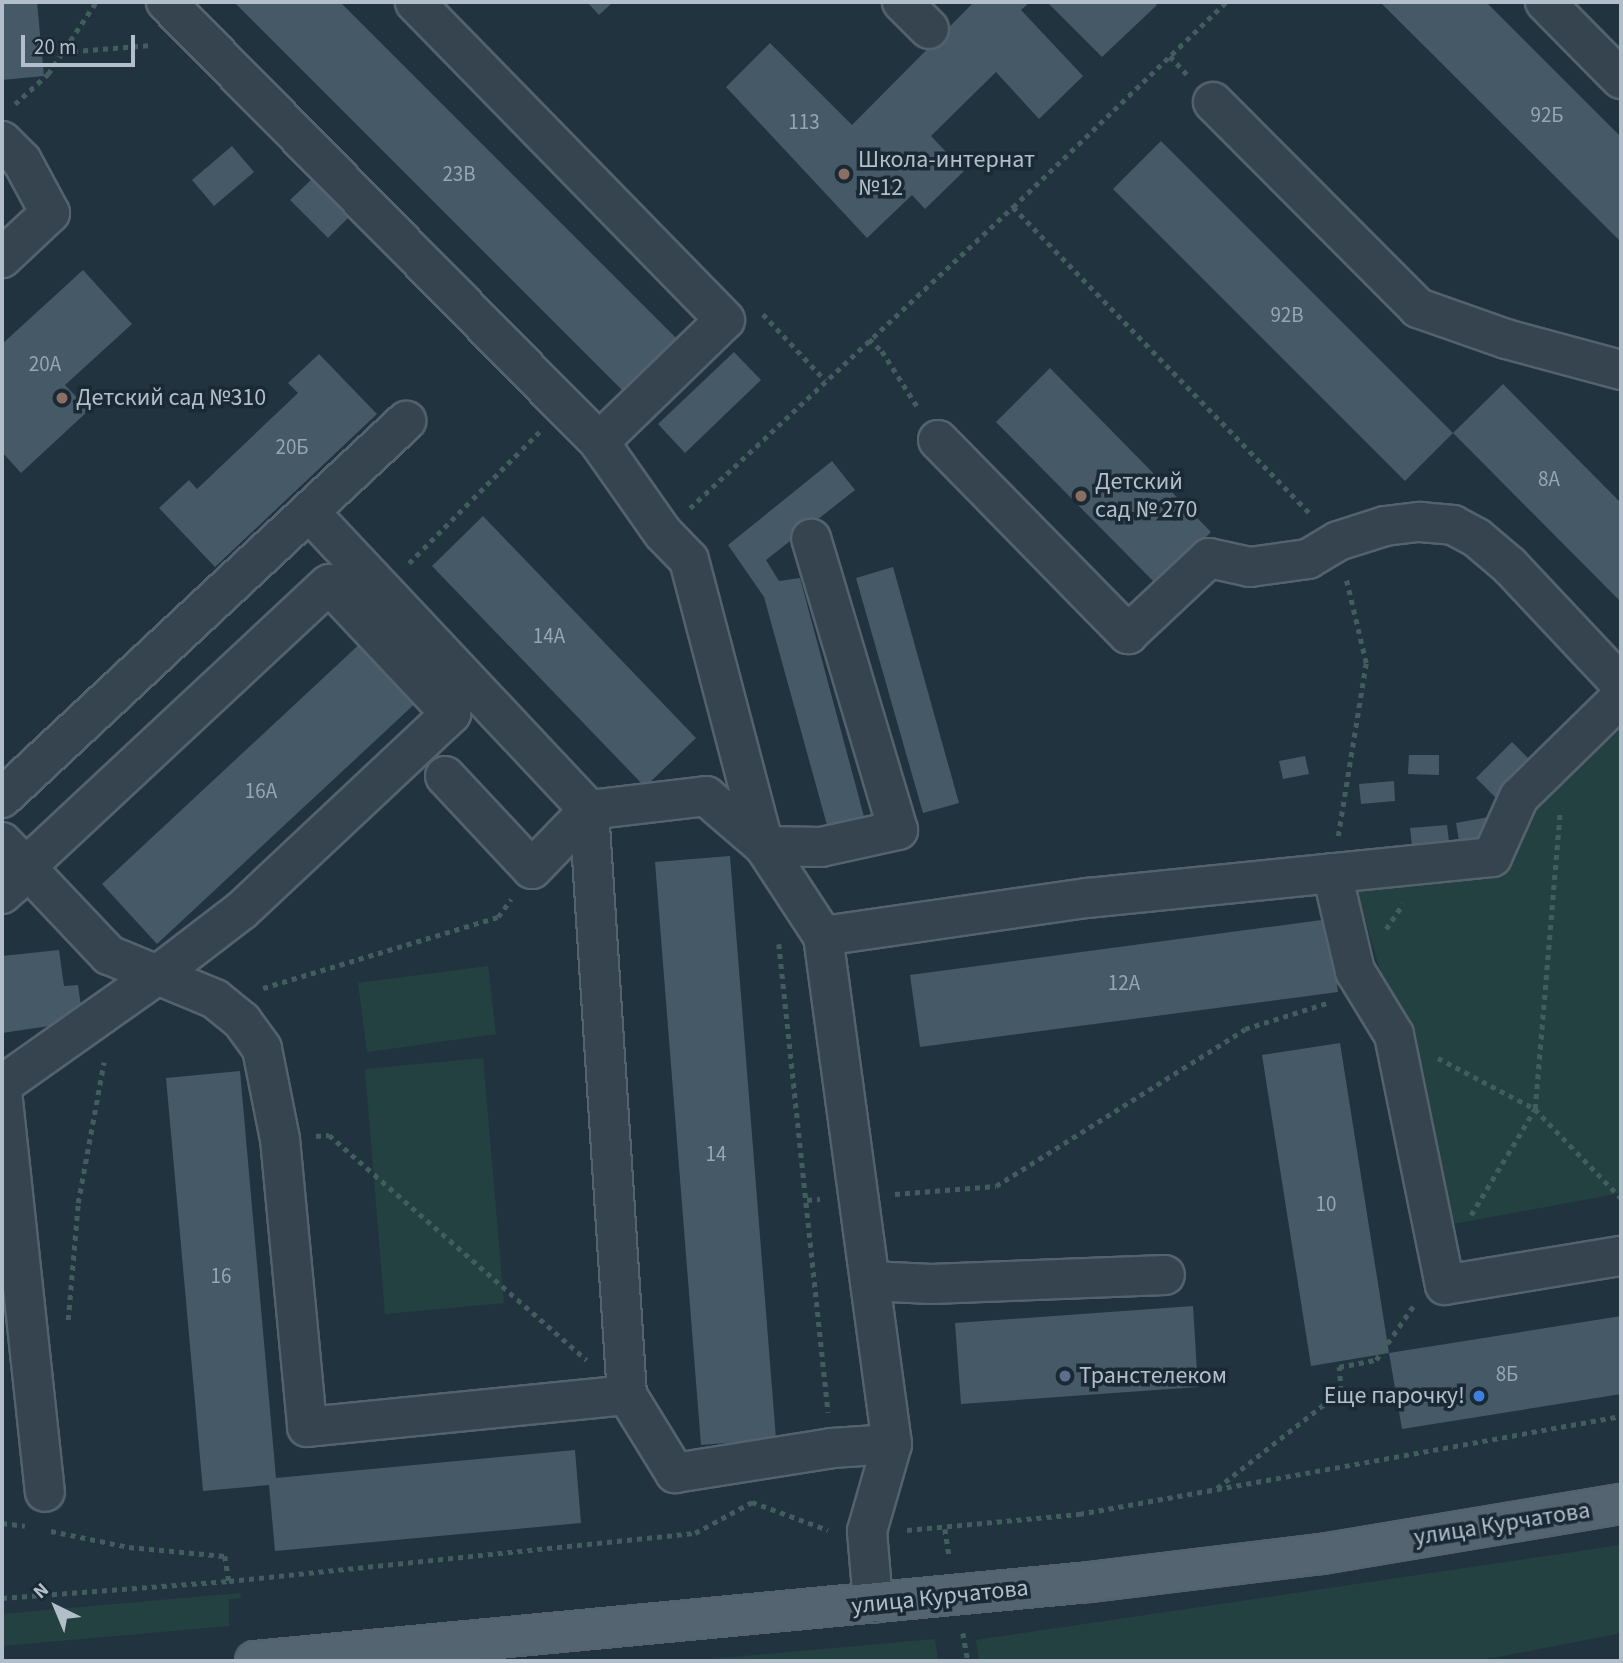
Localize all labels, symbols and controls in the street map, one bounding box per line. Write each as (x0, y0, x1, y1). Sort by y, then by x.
scale bar (24, 21, 138, 65)
text: 20 m (34, 32, 76, 62)
house number: 92Б (1530, 102, 1564, 128)
house number: 113 (788, 109, 820, 135)
place label: Школа-интернат №12 (858, 146, 1035, 202)
house number: 23В (442, 161, 476, 187)
marker: Школа-интернат №12 (836, 166, 852, 182)
house number: 92В (1270, 302, 1304, 328)
house number: 20А (29, 351, 61, 377)
place label: Детский сад №310 (76, 384, 266, 412)
marker: Детский сад №310 (54, 390, 70, 406)
house number: 20Б (275, 434, 309, 460)
house number: 8А (1538, 466, 1560, 492)
place label: Детский сад № 270 (1095, 468, 1197, 524)
marker: Детский сад № 270 (1073, 488, 1089, 504)
house number: 14А (533, 623, 565, 649)
house number: 16А (245, 778, 277, 804)
house number: 12А (1108, 970, 1140, 996)
house number: 14 (706, 1141, 726, 1167)
house number: 10 (1316, 1191, 1336, 1217)
house number: 16 (211, 1263, 231, 1289)
house number: 8Б (1496, 1361, 1518, 1387)
place label: Транстелеком (1079, 1362, 1227, 1390)
marker: Транстелеком (1057, 1368, 1073, 1384)
place label: Еще парочку! (1324, 1382, 1465, 1410)
marker: Еще парочку! (1471, 1388, 1487, 1404)
street label: улица Курчатова (1412, 1496, 1592, 1552)
north arrow (21, 1572, 91, 1642)
street label: улица Курчатова (850, 1573, 1030, 1621)
text: N (28, 1577, 55, 1605)

